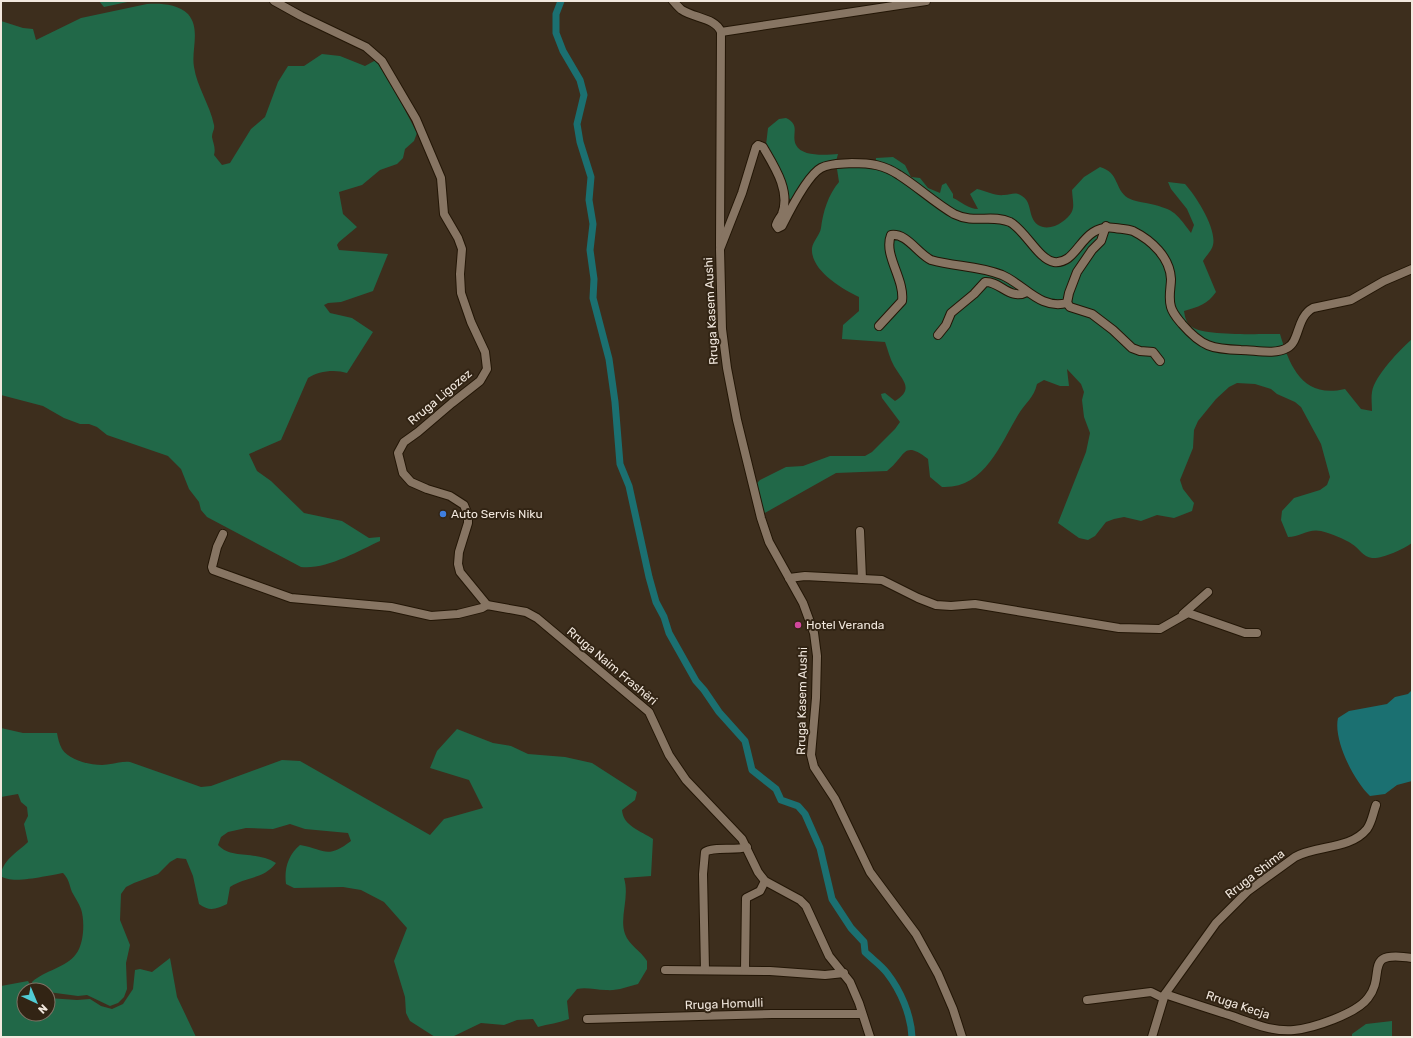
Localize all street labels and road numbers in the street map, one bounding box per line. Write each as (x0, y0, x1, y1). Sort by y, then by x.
street label: Rruga Kasem Aushi (701, 257, 721, 365)
street label: Rruga Ligozez (405, 366, 475, 428)
street label: Rruga Naim Frashëri (564, 624, 660, 708)
street label: Rruga Kasem Aushi (794, 647, 810, 755)
street label: Rruga Shima (1223, 847, 1287, 901)
street label: Rruga Kecja (1204, 988, 1272, 1022)
street label: Rruga Homulli (685, 996, 764, 1012)

